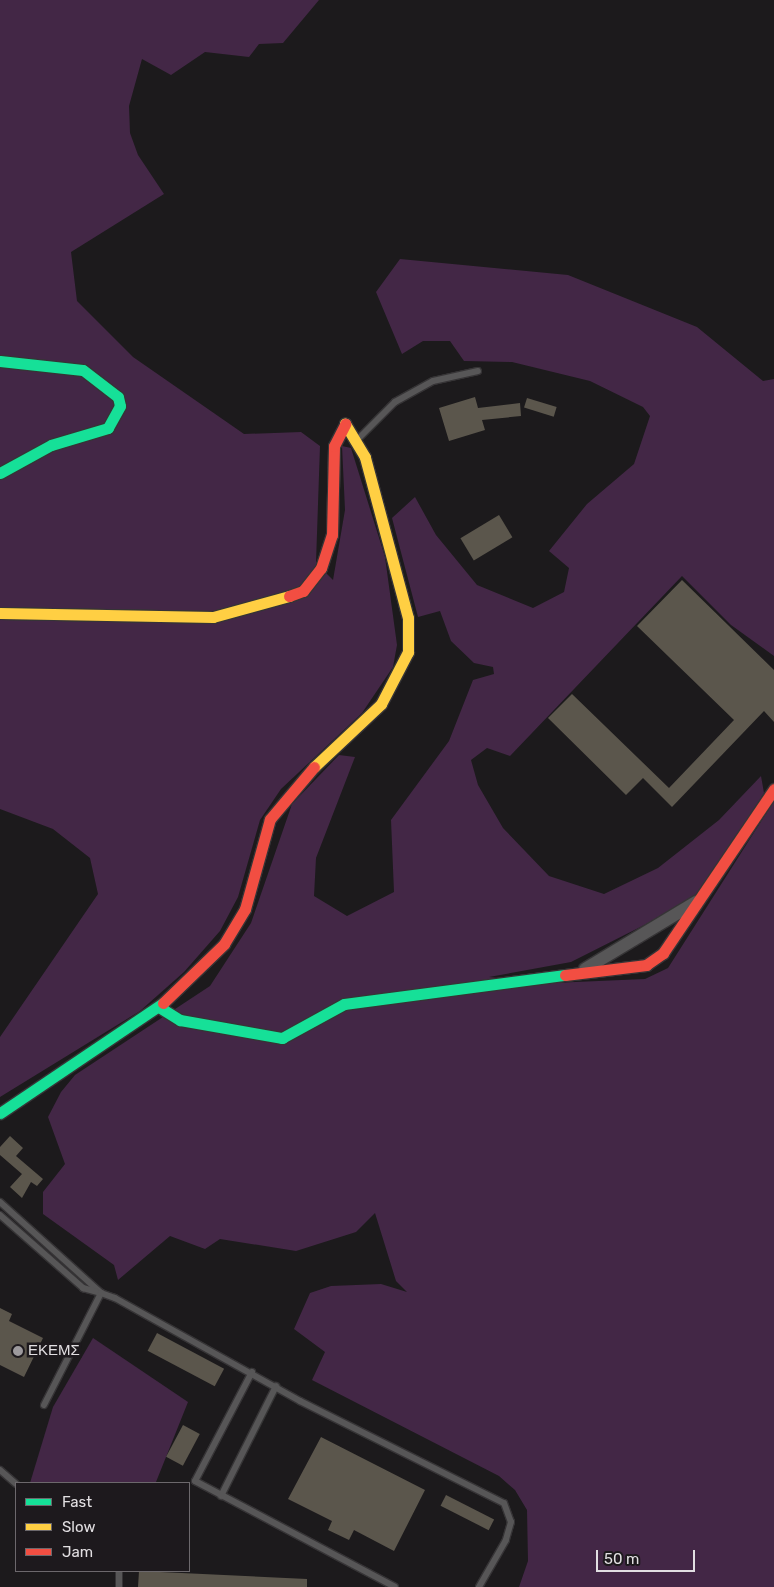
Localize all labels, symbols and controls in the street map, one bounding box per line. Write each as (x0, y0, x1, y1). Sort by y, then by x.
place label: ΕΚΕΜΣ (28, 1342, 80, 1360)
marker: ΕΚΕΜΣ (12, 1345, 24, 1357)
legend (15, 1482, 190, 1572)
text: Fast (62, 1493, 92, 1511)
text: Slow (62, 1518, 95, 1536)
scale bar (599, 1540, 698, 1572)
text: Jam (62, 1543, 93, 1561)
text: 50 m (604, 1550, 639, 1568)

